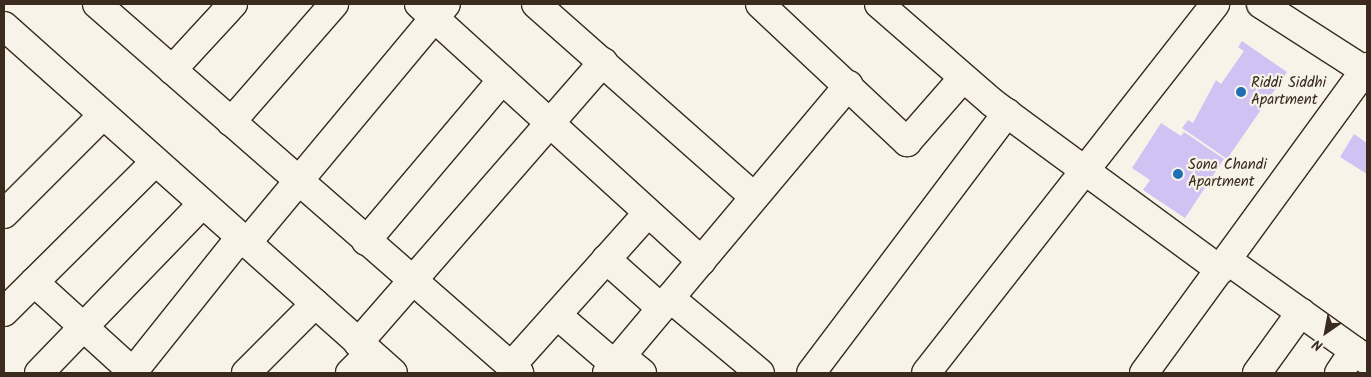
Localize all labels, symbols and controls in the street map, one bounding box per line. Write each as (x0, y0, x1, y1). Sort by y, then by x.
place label: Riddi Siddhi Apartment (1251, 74, 1326, 109)
marker: Riddi Siddhi Apartment (1235, 86, 1247, 98)
place label: Sona Chandi Apartment (1188, 156, 1267, 191)
marker: Sona Chandi Apartment (1172, 168, 1184, 180)
north arrow (1301, 307, 1351, 357)
text: N (1308, 333, 1328, 356)

